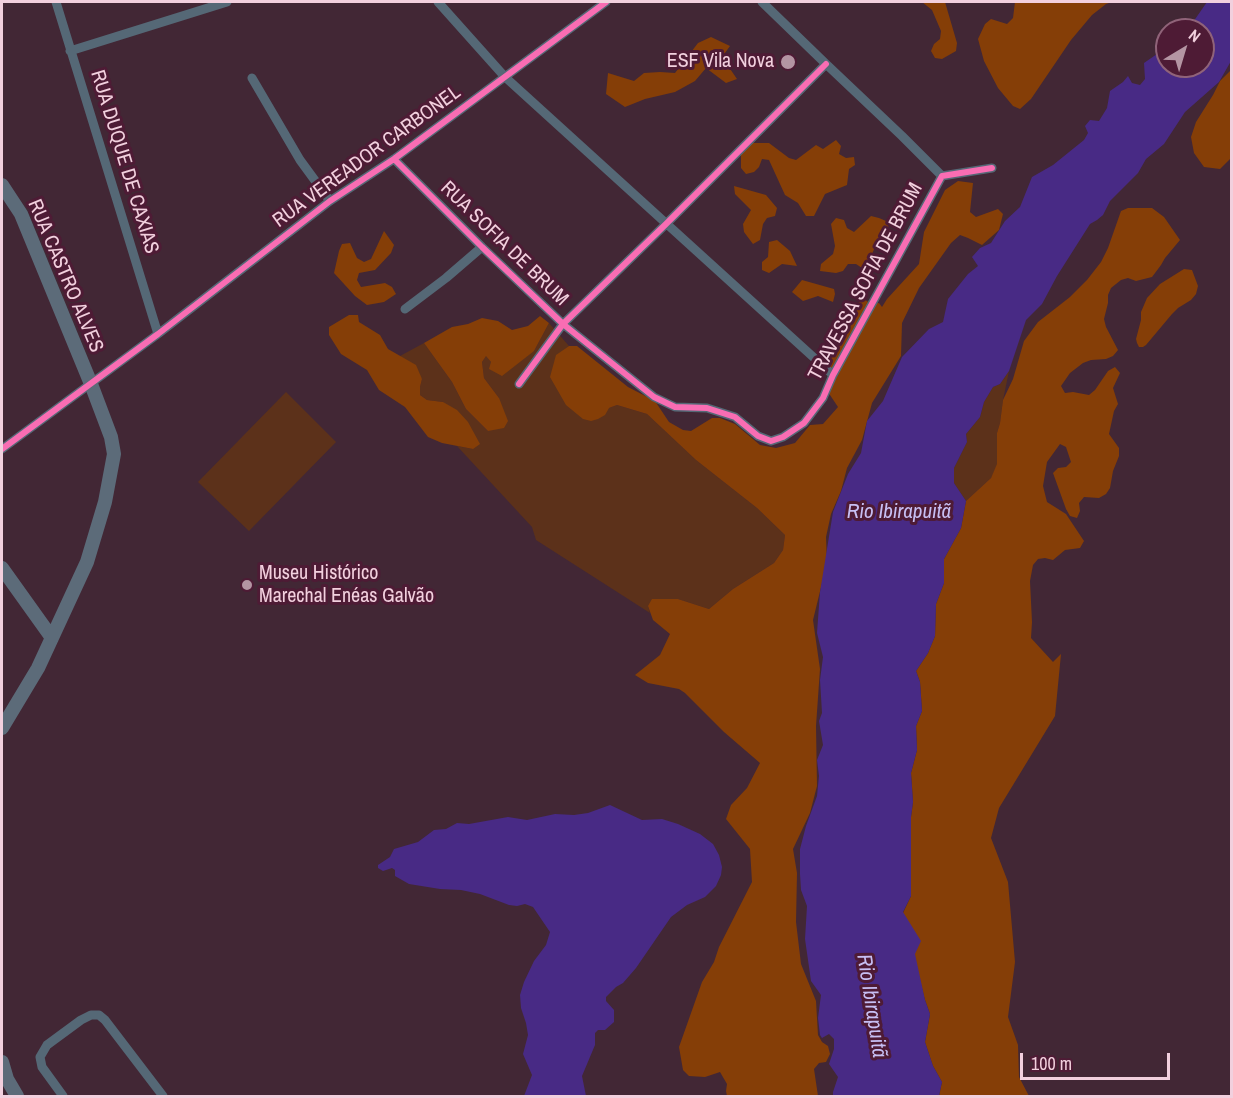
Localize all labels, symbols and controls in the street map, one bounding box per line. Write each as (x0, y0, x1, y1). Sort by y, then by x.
north arrow (1155, 18, 1215, 78)
text: N (1184, 24, 1205, 47)
place label: ESF Vila Nova (667, 50, 774, 74)
marker: ESF Vila Nova (779, 53, 797, 71)
street label: RUA DUQUE DE CAXIAS (85, 67, 163, 257)
street label: RUA VEREADOR CARBONEL (269, 81, 465, 233)
street label: RUA SOFIA DE BRUM (435, 177, 573, 311)
street label: TRAVESSA SOFIA DE BRUM (804, 179, 928, 385)
street label: RUA CASTRO ALVES (22, 196, 108, 356)
water label: Rio Ibirapuitã (847, 499, 951, 525)
place label: Museu Histórico Marechal Enéas Galvão (259, 562, 434, 609)
marker: Museu Histórico Marechal Enéas Galvão (240, 578, 254, 592)
water label: Rio Ibirapuitã (850, 952, 892, 1060)
scale bar (1023, 1041, 1173, 1079)
text: 100 m (1031, 1051, 1072, 1076)

